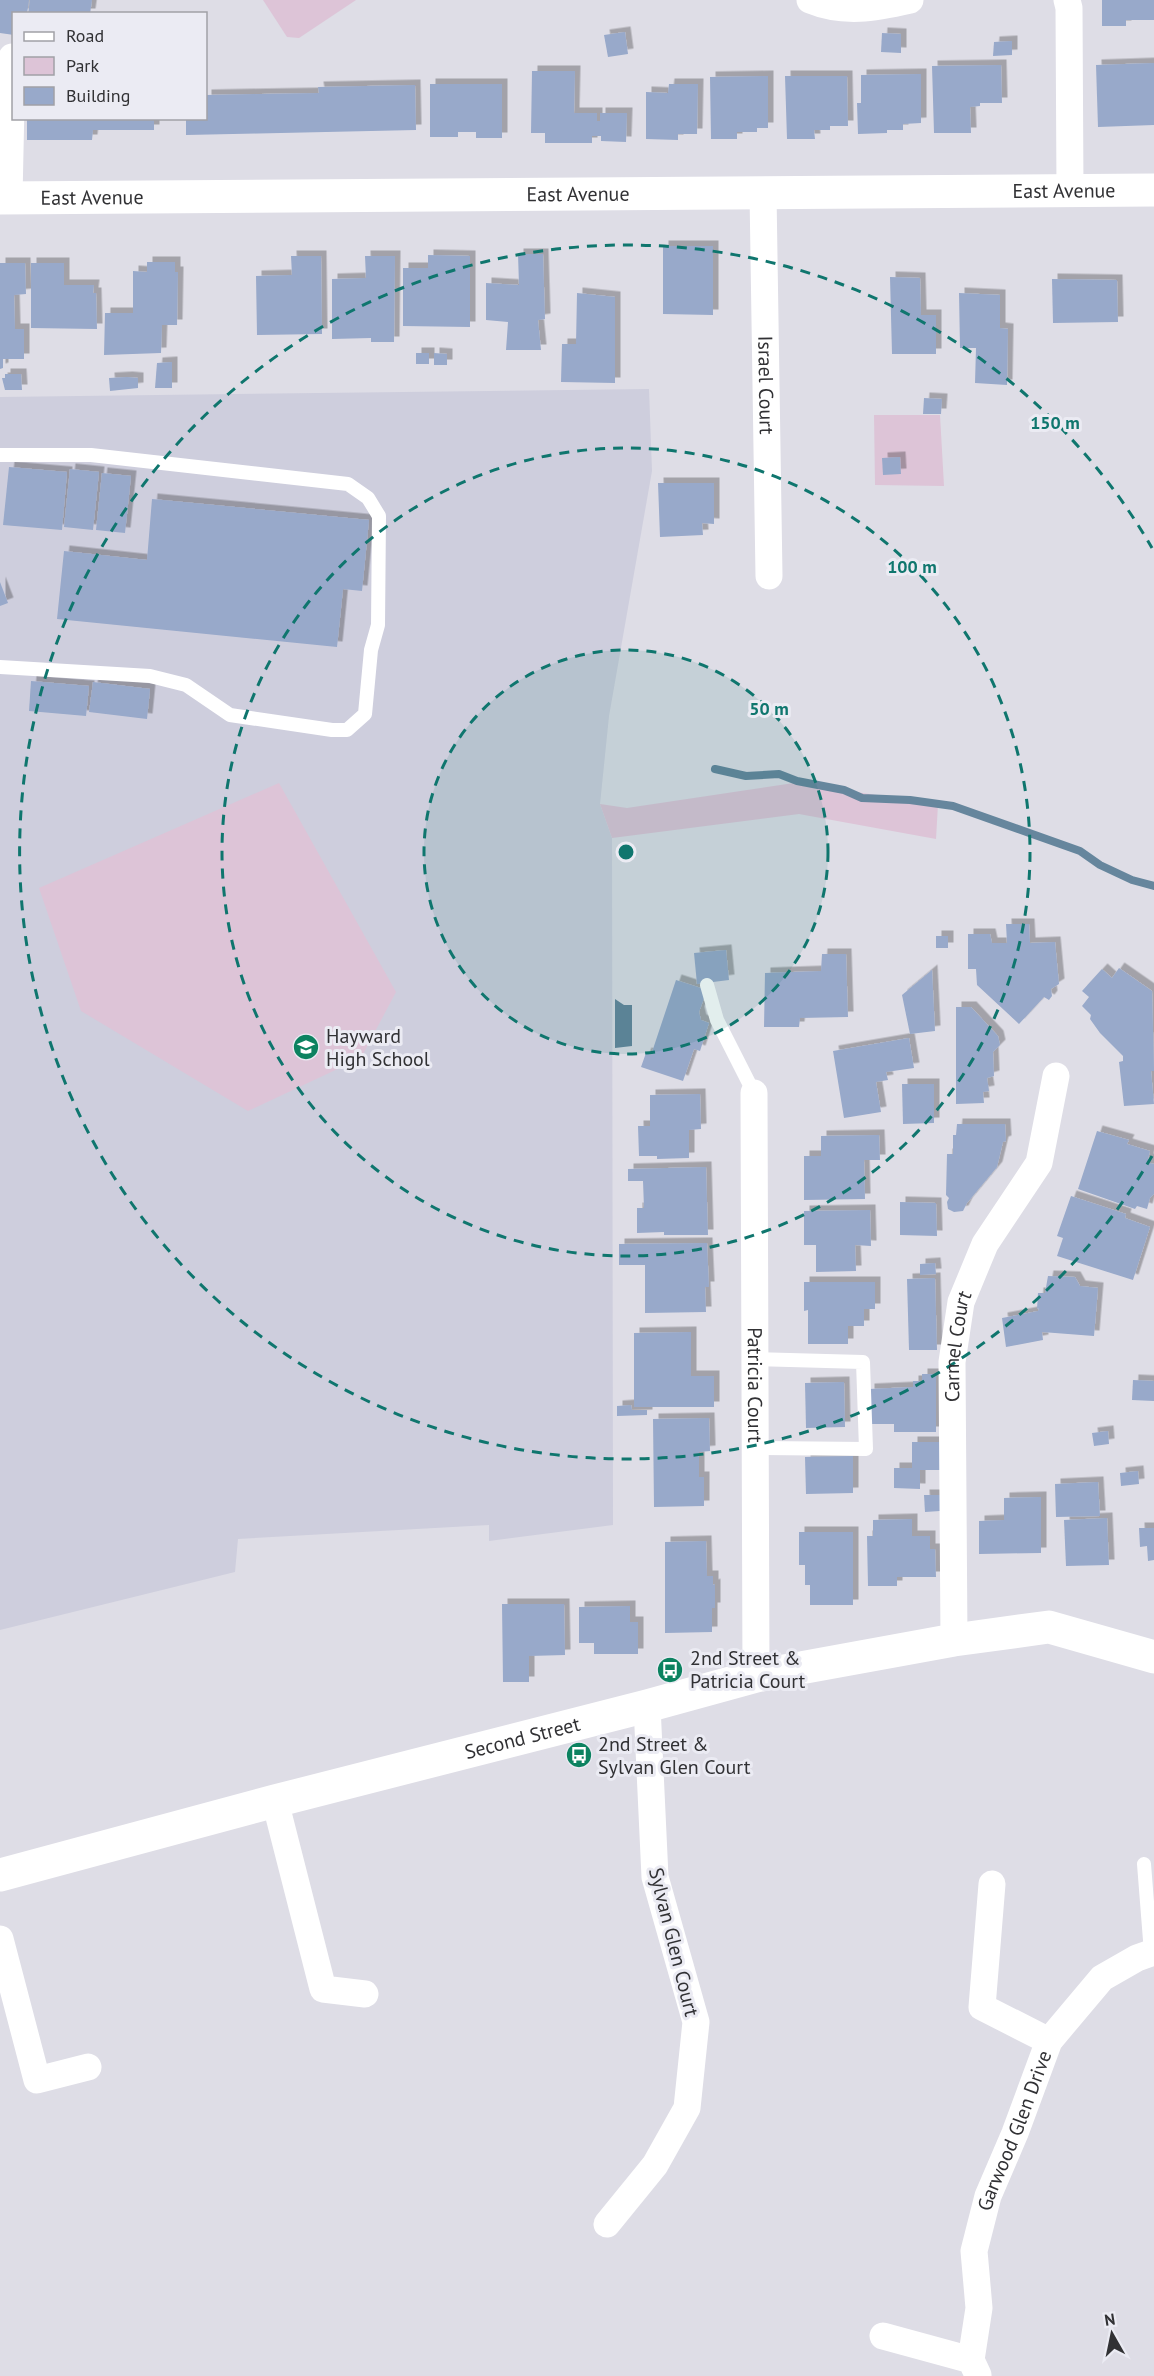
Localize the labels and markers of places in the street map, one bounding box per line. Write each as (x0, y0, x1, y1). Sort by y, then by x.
centre of rings (616, 842, 636, 862)
place label: Hayward High School (326, 1023, 430, 1072)
school or university icon: Hayward High School (291, 1032, 321, 1062)
place label: 2nd Street & Patricia Court (690, 1645, 806, 1694)
bus stop icon: 2nd Street & Patricia Court (655, 1655, 685, 1685)
place label: 2nd Street & Sylvan Glen Court (598, 1731, 751, 1780)
bus stop icon: 2nd Street & Sylvan Glen Court (564, 1740, 594, 1770)

